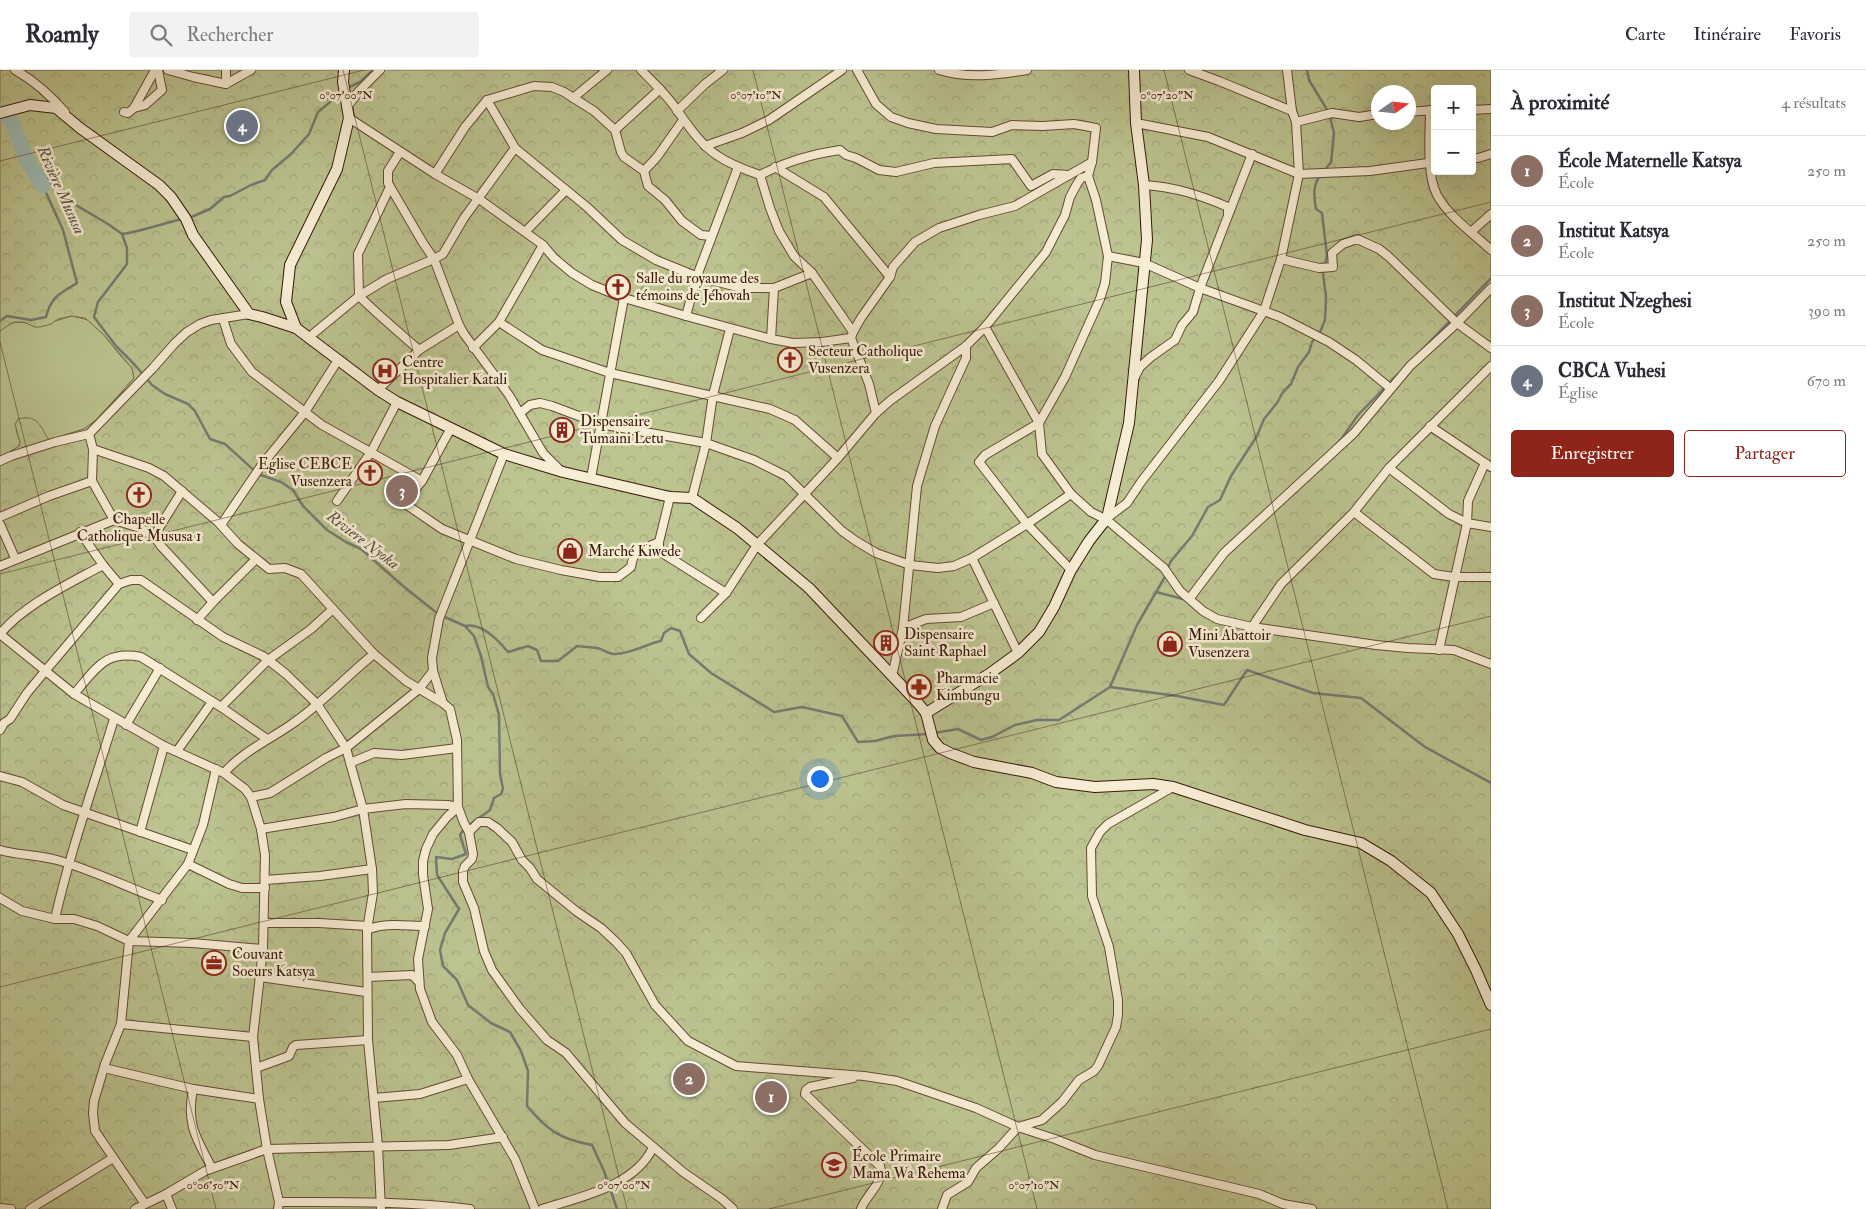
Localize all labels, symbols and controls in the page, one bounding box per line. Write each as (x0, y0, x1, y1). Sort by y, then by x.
search box (129, 12, 479, 57)
text: Roamly (25, 19, 99, 50)
icon: search (147, 21, 175, 49)
text: Rechercher (187, 23, 273, 47)
text: Carte (1625, 23, 1666, 46)
text: Itinéraire (1694, 23, 1761, 46)
text: Favoris (1789, 23, 1841, 46)
north arrow (1371, 85, 1416, 130)
map controls (1431, 85, 1476, 175)
button: + (1431, 85, 1476, 130)
text: 0°07'00"N (319, 88, 373, 103)
text: 0°07'10"N (730, 88, 782, 103)
text: 0°07'20"N (1140, 88, 1194, 103)
text: À proximité (1511, 89, 1609, 116)
text: 4 résultats (1781, 93, 1846, 113)
pin: 4 (226, 107, 258, 145)
button: − (1431, 130, 1476, 175)
water label: Rivière Mususa (32, 142, 89, 237)
text: École Maternelle Katsya (1558, 149, 1742, 173)
text: 1 (1524, 161, 1530, 181)
text: 250 m (1807, 161, 1846, 181)
text: École (1558, 173, 1594, 193)
text: Institut Katsya (1558, 219, 1669, 243)
text: 2 (1523, 231, 1531, 251)
text: 250 m (1807, 231, 1846, 251)
text: École (1558, 243, 1594, 263)
place label: Salle du royaume des témoins de Jéhovah (636, 269, 759, 306)
church icon: Salle du royaume des témoins de Jéhovah (605, 274, 631, 300)
text: Institut Nzeghesi (1558, 289, 1692, 313)
text: 3 (1524, 301, 1530, 321)
text: 390 m (1808, 301, 1846, 321)
text: École (1558, 313, 1594, 333)
place label: Secteur Catholique Vusenzera (808, 342, 923, 378)
church icon: Secteur Catholique Vusenzera (777, 347, 803, 373)
place label: Centre Hospitalier Katali (402, 353, 507, 390)
hospital icon: Centre Hospitalier Katali (372, 358, 398, 384)
text: CBCA Vuhesi (1558, 359, 1666, 383)
text: 4 (1523, 371, 1531, 391)
text: 670 m (1807, 371, 1846, 391)
text: Église (1558, 383, 1598, 403)
place label: Dispensaire Tumaini Letu (580, 412, 664, 448)
building icon: Dispensaire Tumaini Letu (549, 417, 575, 443)
button: Enregistrer (1511, 430, 1674, 477)
button: Partager (1684, 430, 1846, 477)
place label: Eglise CEBCE Vusenzera (258, 455, 353, 491)
church icon: Eglise CEBCE Vusenzera (357, 460, 383, 486)
pin: 3 (386, 472, 418, 510)
church icon: Chapelle Catholique Mususa 1 (126, 482, 152, 508)
water label: Riviere Nyoka (322, 506, 403, 574)
place label: Chapelle Catholique Mususa 1 (77, 510, 201, 546)
shop icon: Marché Kiwede (557, 538, 583, 564)
place label: Marché Kiwede (588, 542, 681, 561)
place label: Dispensaire Saint Raphael (904, 625, 987, 662)
place label: Mini Abattoir Vusenzera (1188, 626, 1271, 662)
building icon: Dispensaire Saint Raphael (873, 630, 899, 656)
shop icon: Mini Abattoir Vusenzera (1157, 631, 1183, 657)
place label: Pharmacie Kimbungu (936, 669, 1000, 705)
pharmacy icon: Pharmacie Kimbungu (906, 674, 932, 700)
your location (807, 766, 833, 792)
place label: Couvant Soeurs Katsya (232, 945, 316, 981)
office icon: Couvant Soeurs Katsya (201, 950, 227, 976)
pin: 2 (673, 1060, 705, 1098)
pin: 1 (755, 1078, 787, 1116)
place label: École Primaire Mama Wa Rehema (852, 1145, 966, 1183)
school or university icon: École Primaire Mama Wa Rehema (821, 1152, 847, 1178)
text: 0°06'50"N (187, 1178, 240, 1193)
text: 0°07'00"N (597, 1178, 651, 1193)
text: 0°07'10"N (1008, 1178, 1060, 1193)

